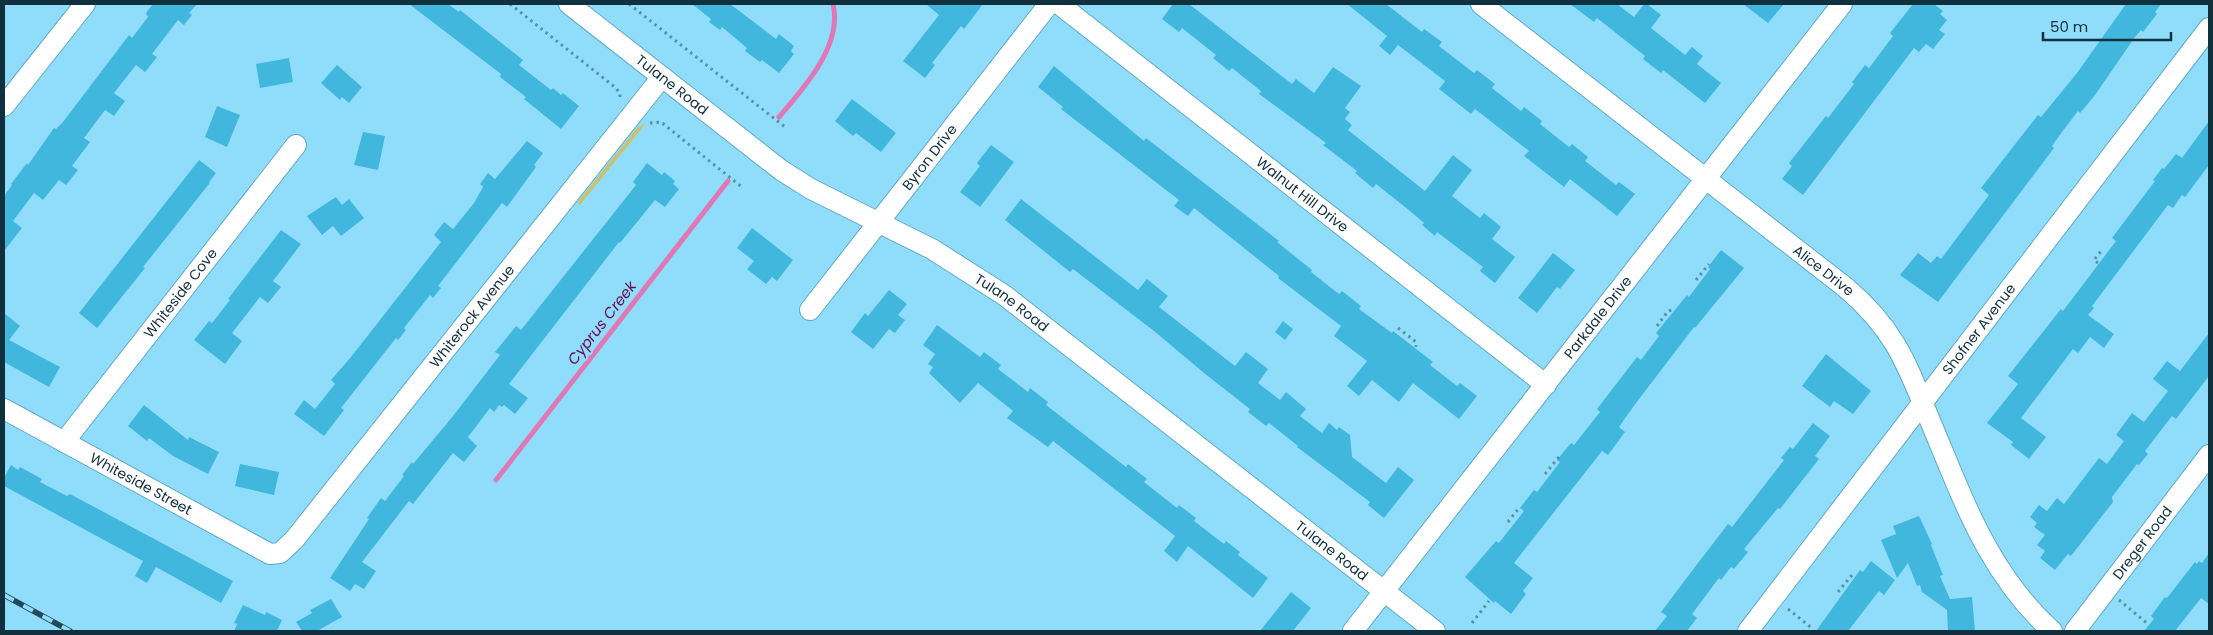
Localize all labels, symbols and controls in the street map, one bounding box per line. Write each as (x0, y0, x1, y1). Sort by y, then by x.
scale bar (2043, 10, 2170, 42)
text: 50 m (2050, 16, 2088, 37)
street label: Tulane Road (632, 50, 713, 120)
street label: Byron Drive (897, 120, 962, 194)
street label: Walnut Hill Drive (1252, 152, 1353, 237)
street label: Alice Drive (1789, 240, 1859, 301)
street label: Whiteside Cove (139, 244, 222, 342)
street label: Whiterock Avenue (425, 260, 519, 372)
street label: Tulane Road (971, 269, 1053, 336)
street label: Parkdale Drive (1559, 271, 1637, 363)
water label: Cyprus Creek (562, 275, 642, 369)
street label: Shofner Avenue (1937, 279, 2020, 379)
street label: Whiteside Street (86, 448, 196, 520)
street label: Dreger Road (2108, 502, 2177, 584)
street label: Tulane Road (1291, 516, 1372, 585)

